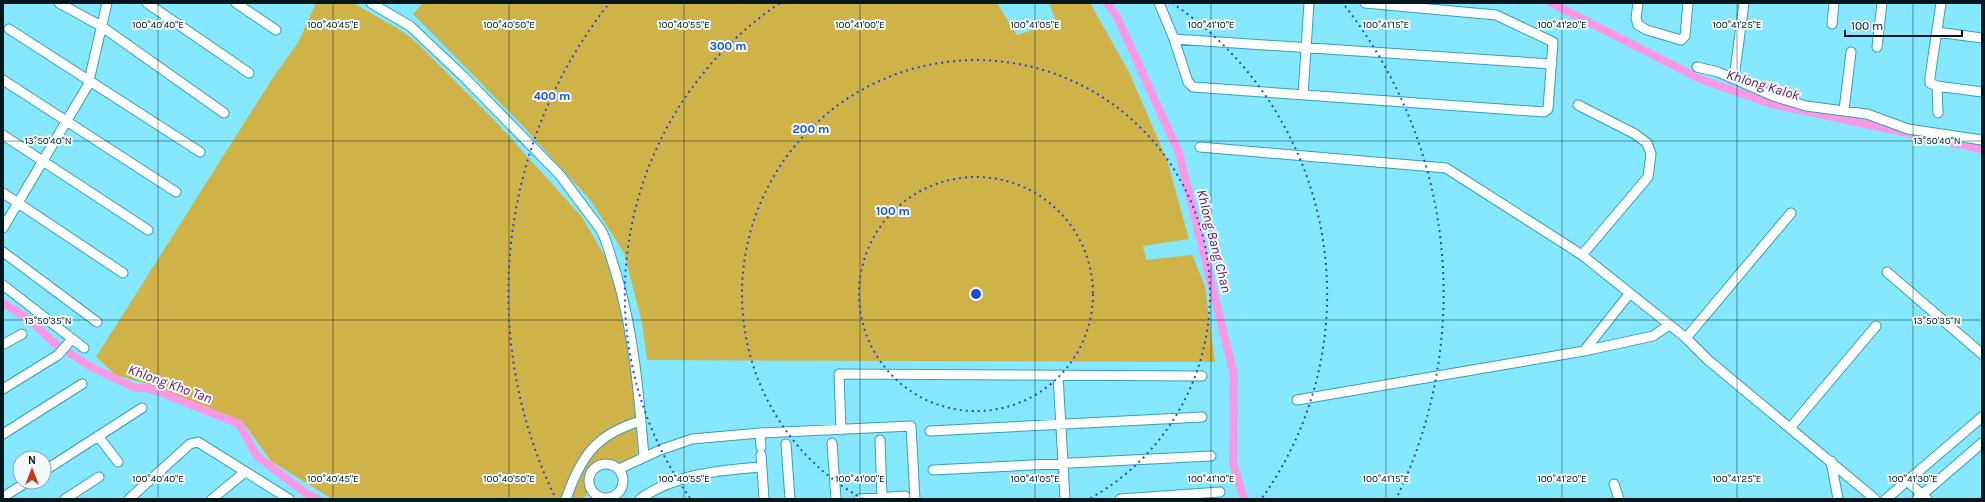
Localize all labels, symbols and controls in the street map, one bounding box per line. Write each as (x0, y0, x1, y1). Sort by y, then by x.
scale bar (1845, 12, 1962, 38)
text: 100°40'40"E (132, 19, 184, 31)
text: 100°40'45"E (307, 19, 359, 31)
text: 100°40'50"E (483, 19, 535, 31)
text: 100°40'55"E (658, 19, 710, 31)
text: 100°41'00"E (835, 19, 885, 31)
text: 100°41'05"E (1010, 19, 1060, 31)
text: 100°41'10"E (1188, 19, 1234, 31)
text: 100°41'15"E (1363, 19, 1409, 31)
text: 100°41'20"E (1537, 19, 1587, 31)
text: 100°41'25"E (1713, 19, 1761, 31)
text: 100 m (1851, 19, 1883, 33)
text: 300 m (709, 39, 747, 53)
water label: Khlong Kalok (1724, 66, 1802, 104)
text: 400 m (534, 89, 570, 103)
text: 200 m (793, 122, 829, 136)
text: 13°50'40"N (25, 135, 71, 147)
text: 13°50'40"N (1914, 135, 1960, 147)
water label: Khlong Bang Chan (1193, 188, 1235, 294)
text: 100 m (876, 204, 910, 218)
centre of rings (969, 287, 983, 301)
text: 13°50'35"N (25, 315, 72, 327)
text: 13°50'35"N (1914, 315, 1961, 327)
water label: Khlong Kho Tan (126, 361, 214, 407)
north arrow (12, 450, 52, 490)
text: N (28, 454, 36, 467)
text: 100°40'40"E (132, 473, 184, 485)
text: 100°40'45"E (307, 473, 359, 485)
text: 100°40'50"E (483, 473, 535, 485)
text: 100°40'55"E (658, 473, 710, 485)
text: 100°41'00"E (835, 473, 885, 485)
text: 100°41'05"E (1010, 473, 1060, 485)
text: 100°41'10"E (1188, 473, 1234, 485)
text: 100°41'15"E (1363, 473, 1409, 485)
text: 100°41'20"E (1537, 473, 1587, 485)
text: 100°41'25"E (1713, 473, 1761, 485)
text: 100°41'30"E (1888, 473, 1938, 485)

